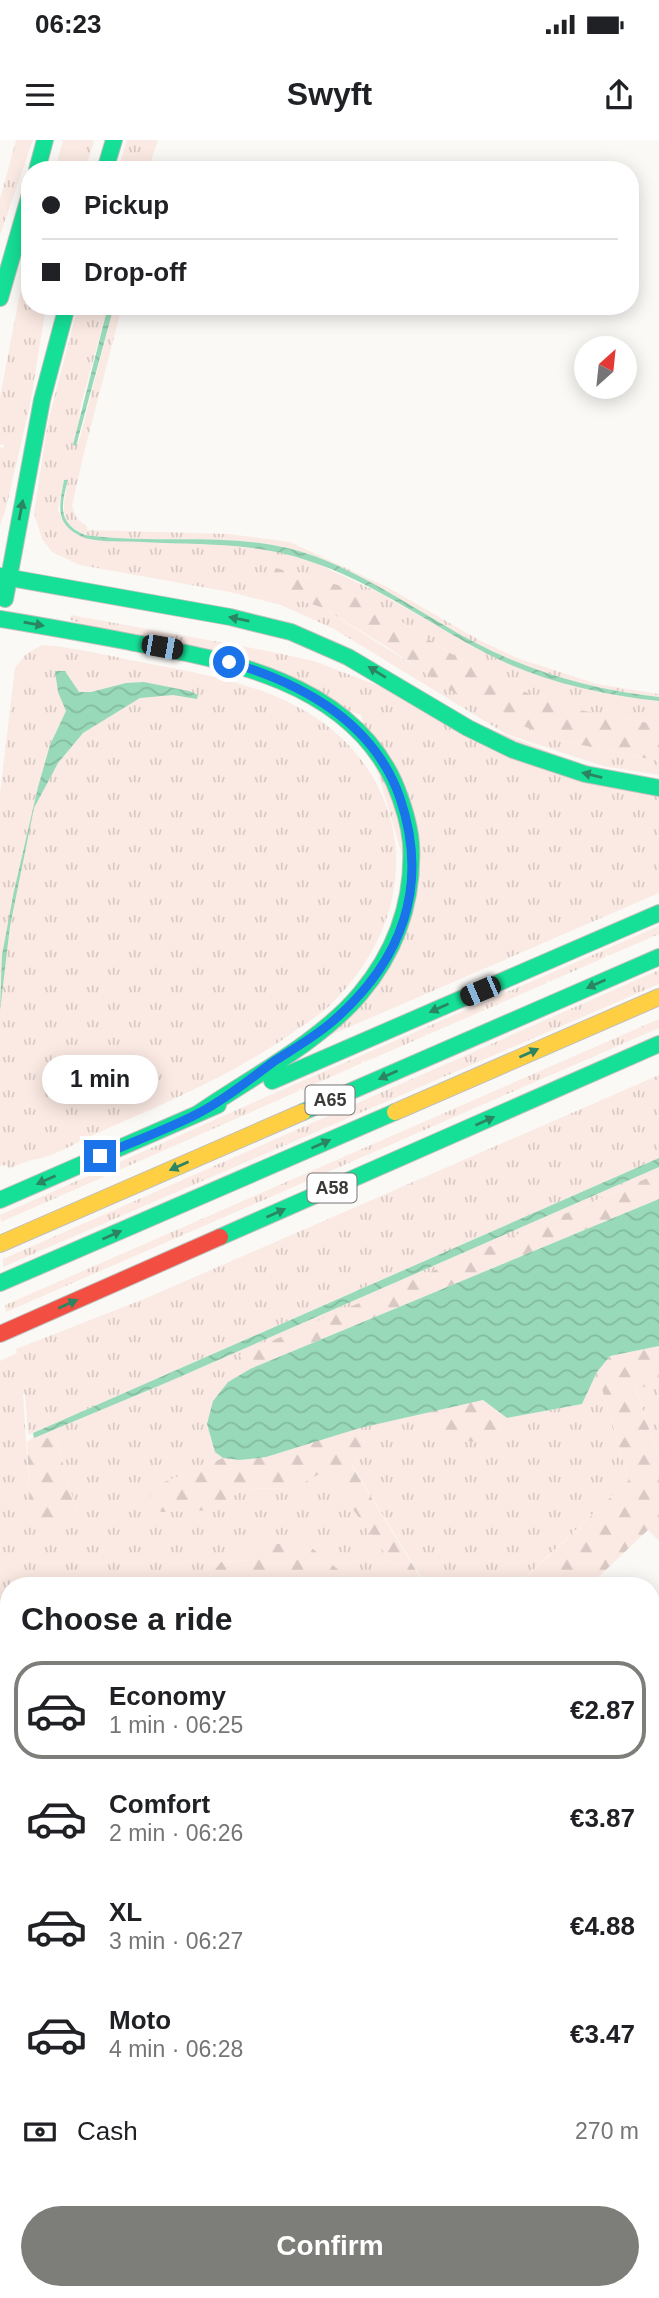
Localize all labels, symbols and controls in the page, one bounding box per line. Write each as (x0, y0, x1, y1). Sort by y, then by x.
text: 06:23 (35, 9, 102, 39)
icon: menu (21, 76, 59, 114)
text: Swyft (287, 76, 372, 112)
icon: share (600, 76, 638, 114)
text: Pickup (84, 190, 169, 220)
text: Drop-off (84, 257, 187, 287)
north arrow (574, 336, 637, 399)
map controls (574, 336, 637, 399)
one-way arrow (15, 499, 26, 521)
one-way arrow (228, 613, 250, 624)
one-way arrow (23, 619, 45, 630)
car (140, 633, 185, 661)
route start (213, 646, 245, 678)
one-way arrow (367, 665, 386, 678)
one-way arrow (581, 770, 603, 781)
car (457, 973, 504, 1009)
one-way arrow (586, 979, 607, 990)
one-way arrow (428, 1003, 449, 1014)
one-way arrow (519, 1047, 540, 1058)
callout: 1 min (42, 1054, 158, 1104)
text: 1 min (70, 1066, 130, 1092)
one-way arrow (378, 1069, 398, 1081)
road number: A65 (306, 1085, 354, 1114)
one-way arrow (474, 1115, 495, 1126)
one-way arrow (310, 1138, 331, 1149)
route end (84, 1140, 116, 1172)
one-way arrow (169, 1161, 190, 1172)
road number: A58 (308, 1174, 356, 1203)
one-way arrow (36, 1175, 57, 1186)
one-way arrow (266, 1207, 287, 1218)
one-way arrow (102, 1229, 122, 1241)
one-way arrow (58, 1298, 78, 1310)
text: Choose a ride (21, 1601, 233, 1637)
icon: car (25, 1679, 88, 1742)
text: Economy (109, 1681, 226, 1711)
text: €2.87 (570, 1695, 635, 1725)
text: 1 min · 06:25 (109, 1712, 243, 1738)
icon: car (25, 1787, 88, 1850)
text: Comfort (109, 1789, 210, 1819)
text: €3.87 (570, 1803, 635, 1833)
text: 2 min · 06:26 (109, 1820, 243, 1846)
icon: car (25, 1895, 88, 1958)
text: XL (109, 1897, 142, 1927)
text: €4.88 (570, 1911, 635, 1941)
text: 3 min · 06:27 (109, 1928, 243, 1954)
icon: car (25, 2003, 88, 2066)
text: Moto (109, 2005, 171, 2035)
text: €3.47 (570, 2019, 635, 2049)
text: 4 min · 06:28 (109, 2036, 243, 2062)
icon: cash (21, 2113, 59, 2151)
text: Cash (77, 2116, 138, 2146)
text: 270 m (575, 2118, 639, 2144)
button: Confirm (21, 2206, 639, 2286)

